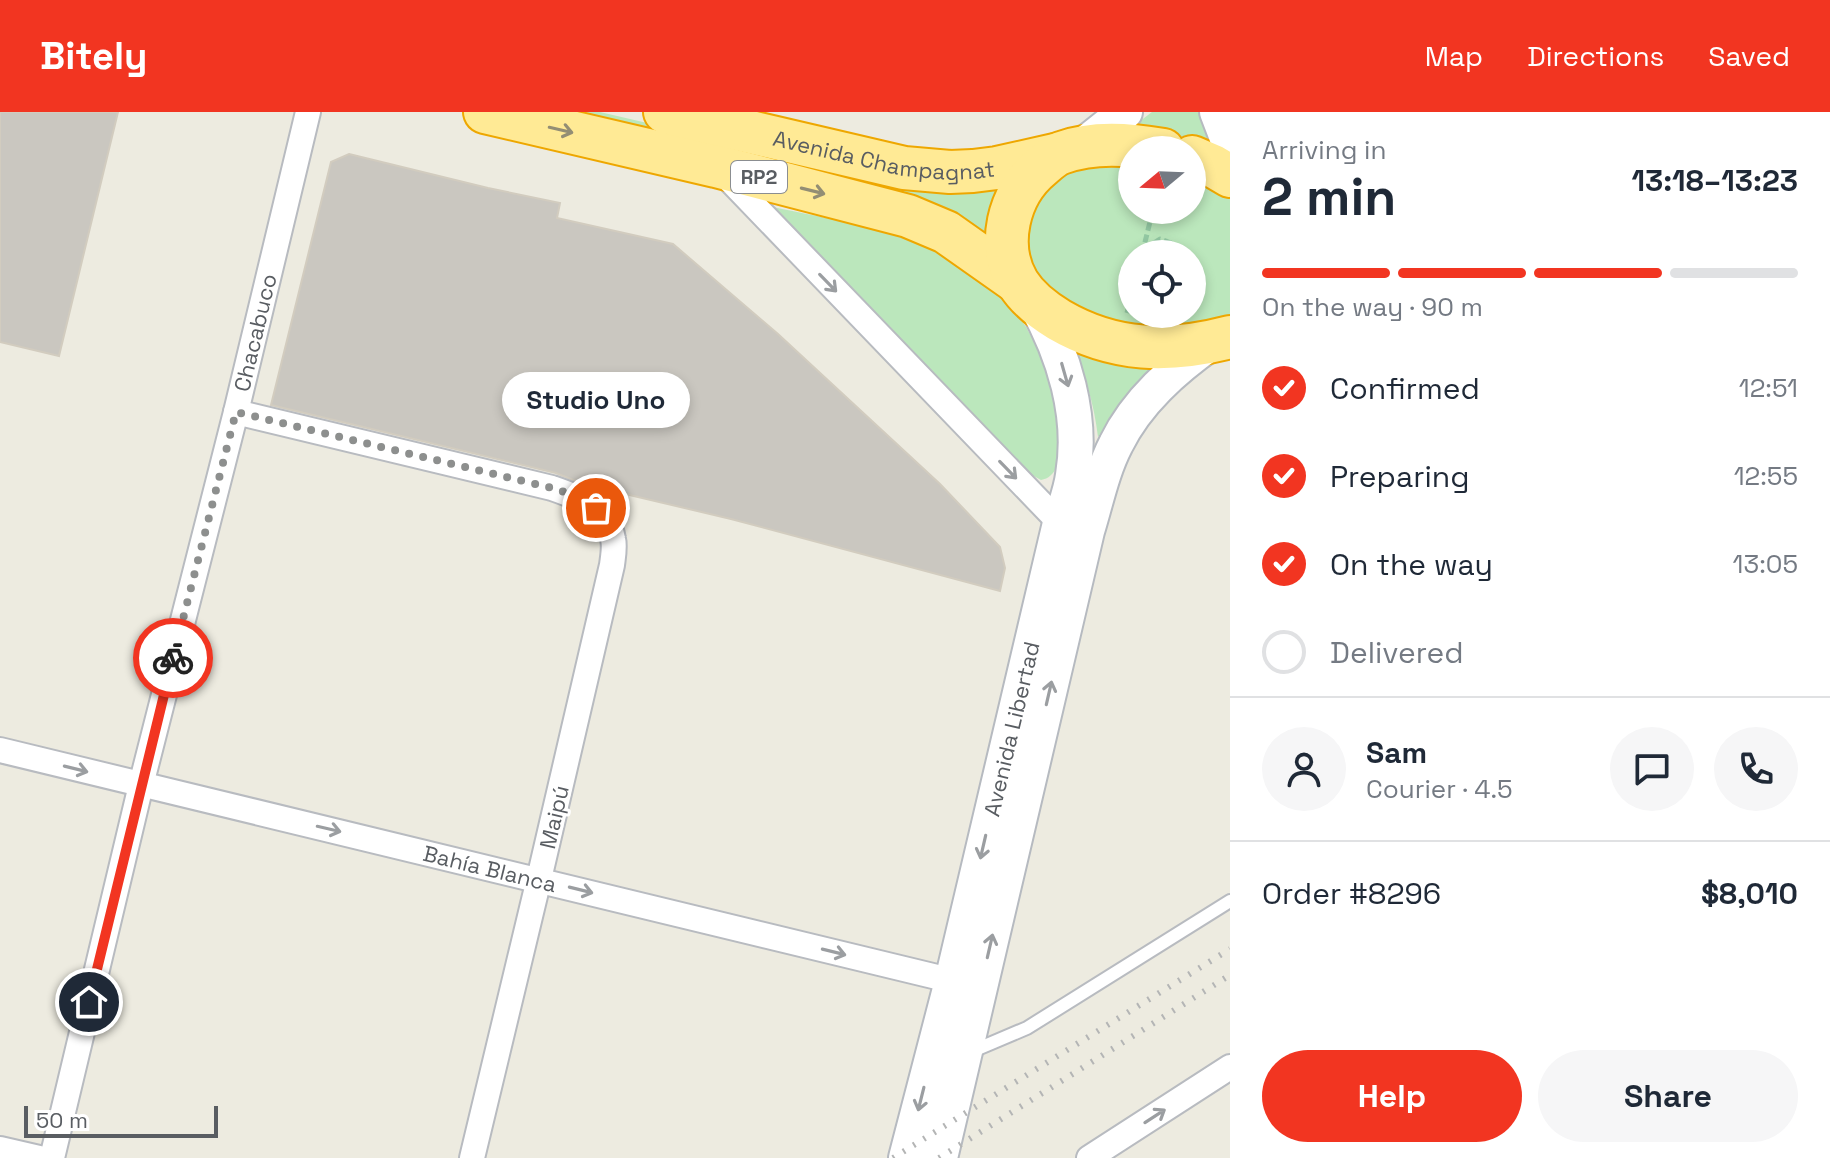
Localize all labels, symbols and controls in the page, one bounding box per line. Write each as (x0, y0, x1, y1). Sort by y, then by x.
text: Bitely (40, 32, 147, 80)
text: Map (1425, 38, 1483, 74)
text: Directions (1527, 38, 1664, 74)
text: Saved (1708, 38, 1790, 74)
one-way arrow (547, 123, 573, 138)
street label: Avenida Champagnat (770, 124, 996, 186)
text: Arriving in (1262, 133, 1386, 167)
north arrow (1118, 136, 1206, 224)
map controls (1118, 136, 1206, 328)
road number: RP2 (731, 161, 787, 193)
text: 13:18–13:23 (1631, 161, 1798, 200)
text: 2 min (1262, 164, 1396, 230)
one-way arrow (800, 184, 826, 199)
button: locate (1118, 240, 1206, 328)
street label: Chacabuco (227, 271, 283, 394)
one-way arrow (818, 272, 837, 292)
text: On the way · 90 m (1262, 290, 1483, 324)
one-way arrow (1058, 361, 1073, 387)
icon: check (1262, 366, 1306, 410)
text: Confirmed (1330, 369, 1480, 408)
text: 12:51 (1739, 371, 1798, 405)
callout: Studio Uno (502, 372, 690, 428)
text: Studio Uno (526, 383, 666, 417)
icon: check (1262, 454, 1306, 498)
text: Preparing (1330, 457, 1469, 496)
text: 12:55 (1734, 459, 1798, 493)
one-way arrow (999, 460, 1018, 480)
pin (562, 474, 630, 542)
icon: bag (574, 486, 618, 530)
icon: check (1262, 542, 1306, 586)
text: On the way (1330, 545, 1493, 584)
text: 13:05 (1733, 547, 1798, 581)
courier (133, 618, 213, 698)
text: Delivered (1330, 633, 1464, 672)
icon: bike (151, 636, 195, 680)
street label: Avenida Libertad (977, 639, 1046, 819)
one-way arrow (1043, 680, 1058, 706)
button: person (1262, 727, 1346, 811)
button: chat (1610, 727, 1694, 811)
button: phone (1714, 727, 1798, 811)
text: Sam (1366, 733, 1427, 772)
one-way arrow (62, 762, 88, 777)
text: Courier · 4.5 (1366, 772, 1513, 806)
street label: Maipú (533, 782, 575, 852)
one-way arrow (315, 823, 341, 838)
one-way arrow (975, 833, 990, 859)
street label: Bahía Blanca (420, 839, 560, 898)
text: Order #8296 (1262, 874, 1441, 913)
text: $8,010 (1701, 874, 1798, 913)
one-way arrow (568, 883, 594, 898)
one-way arrow (984, 933, 999, 959)
one-way arrow (820, 945, 846, 960)
pin (55, 968, 123, 1036)
icon: home (67, 980, 111, 1024)
button: Help (1262, 1050, 1522, 1142)
button: Share (1538, 1050, 1798, 1142)
one-way arrow (913, 1086, 928, 1112)
scale bar (24, 1102, 218, 1138)
text: 50 m (36, 1106, 88, 1134)
one-way arrow (1143, 1107, 1165, 1124)

